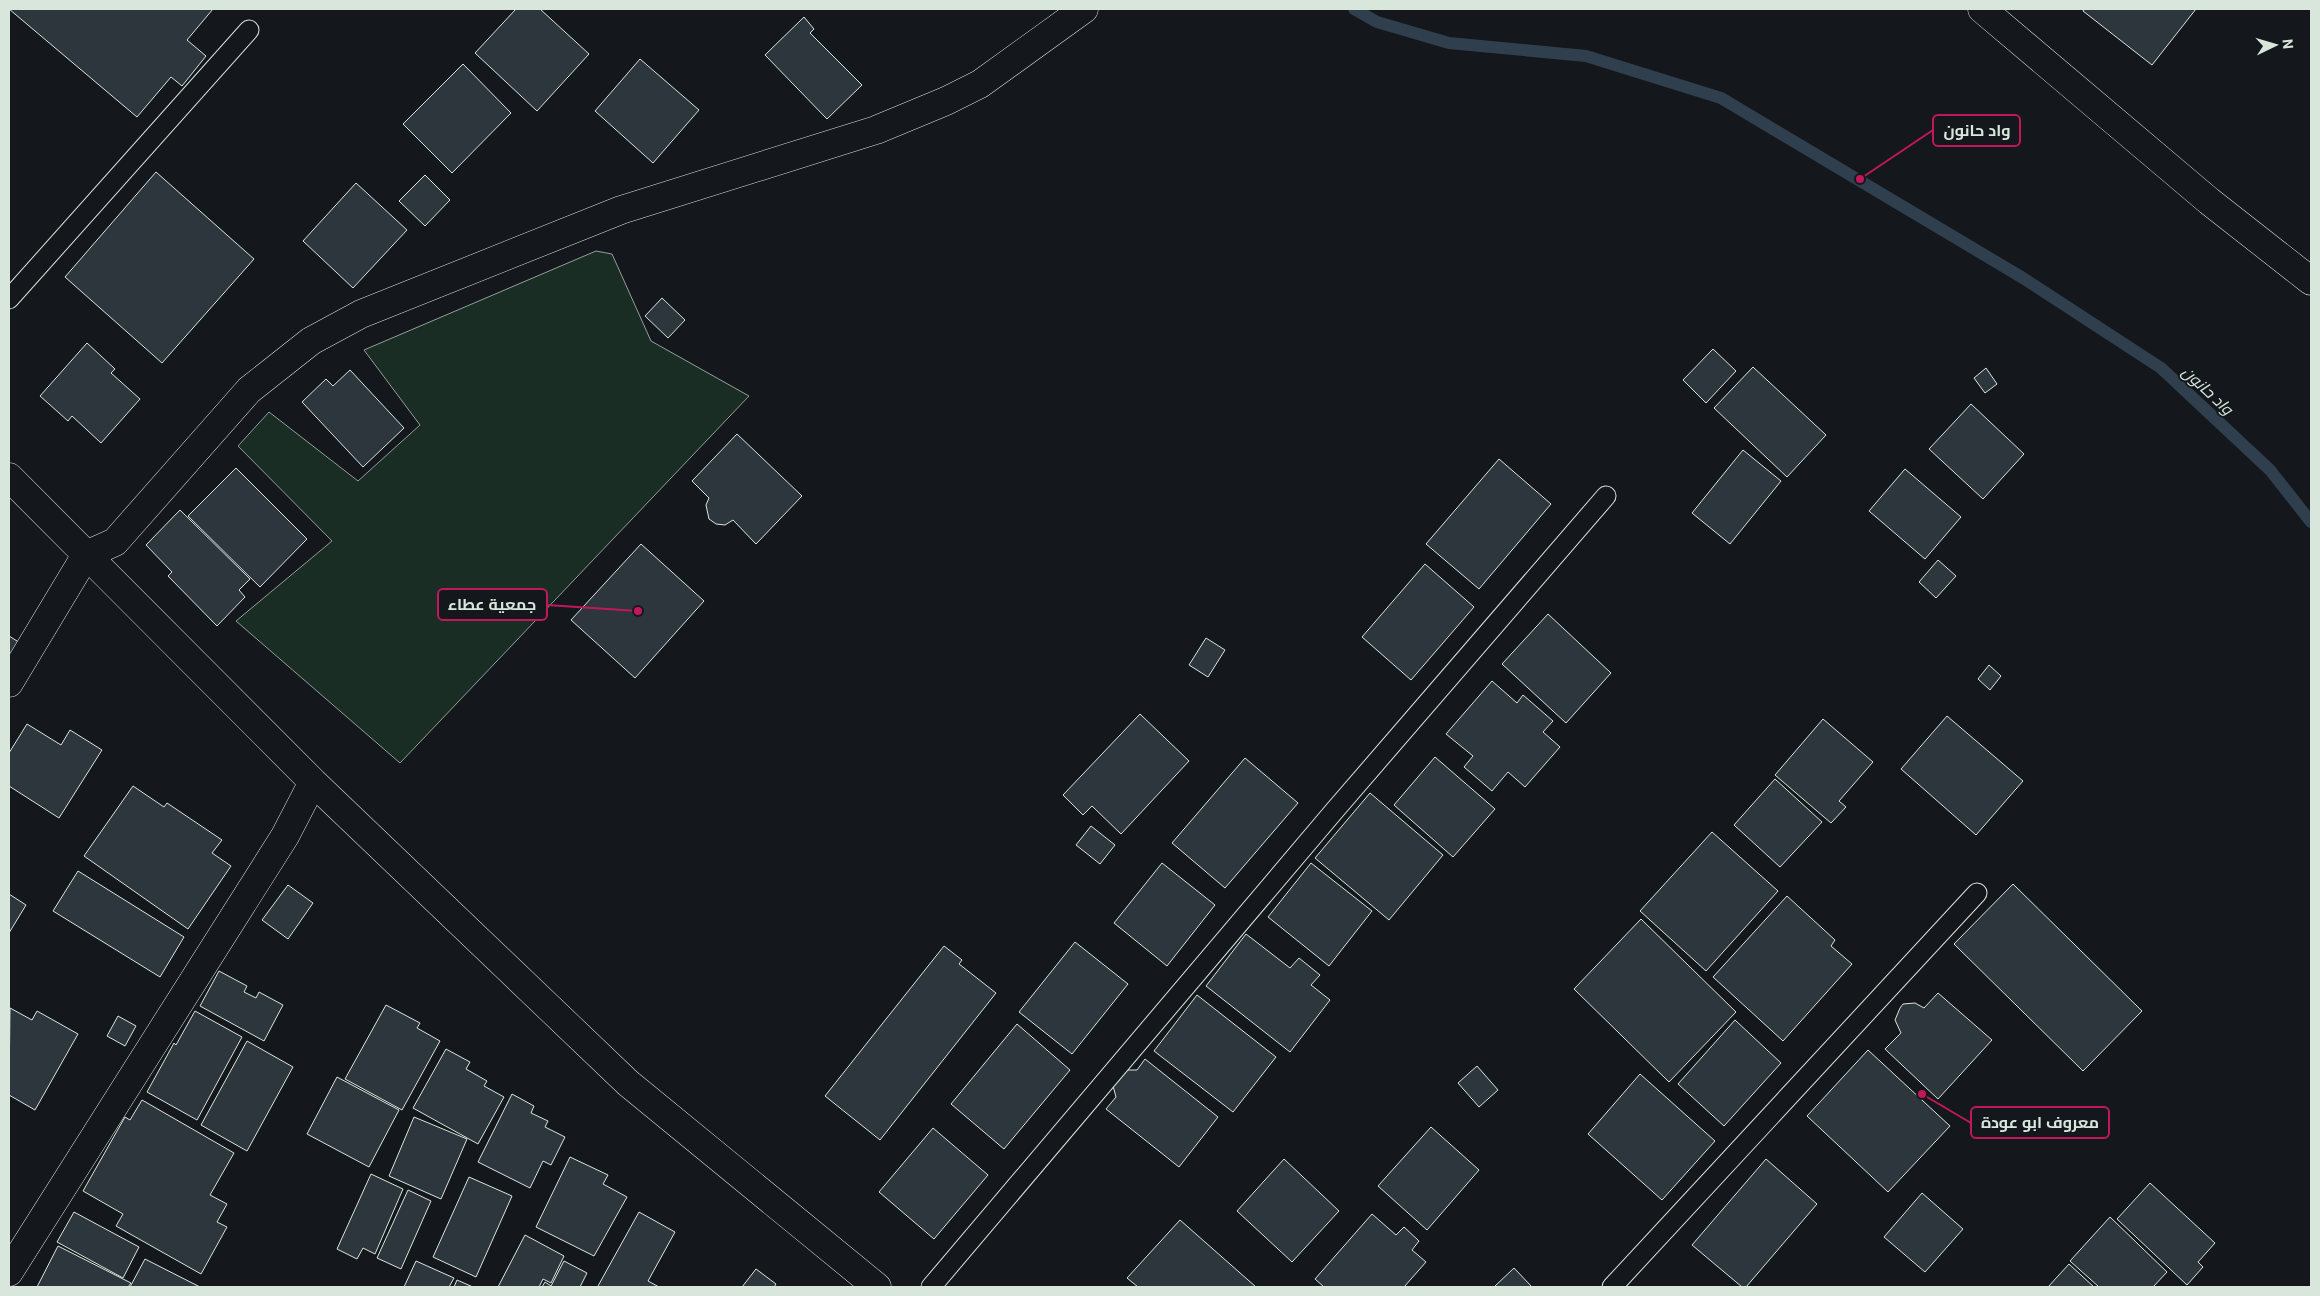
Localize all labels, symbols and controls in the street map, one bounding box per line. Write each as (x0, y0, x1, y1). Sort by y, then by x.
north arrow (2250, 20, 2300, 70)
text: N (2280, 38, 2296, 49)
callout: واد حانون (1933, 115, 2020, 146)
text: واد حانون (1944, 121, 2010, 140)
water label: واد حانون (2178, 362, 2238, 419)
callout: جمعية عطاء (438, 589, 547, 620)
text: جمعية عطاء (448, 595, 536, 614)
callout: معروف ابو عودة (1971, 1107, 2109, 1138)
text: معروف ابو عودة (1981, 1113, 2099, 1132)

